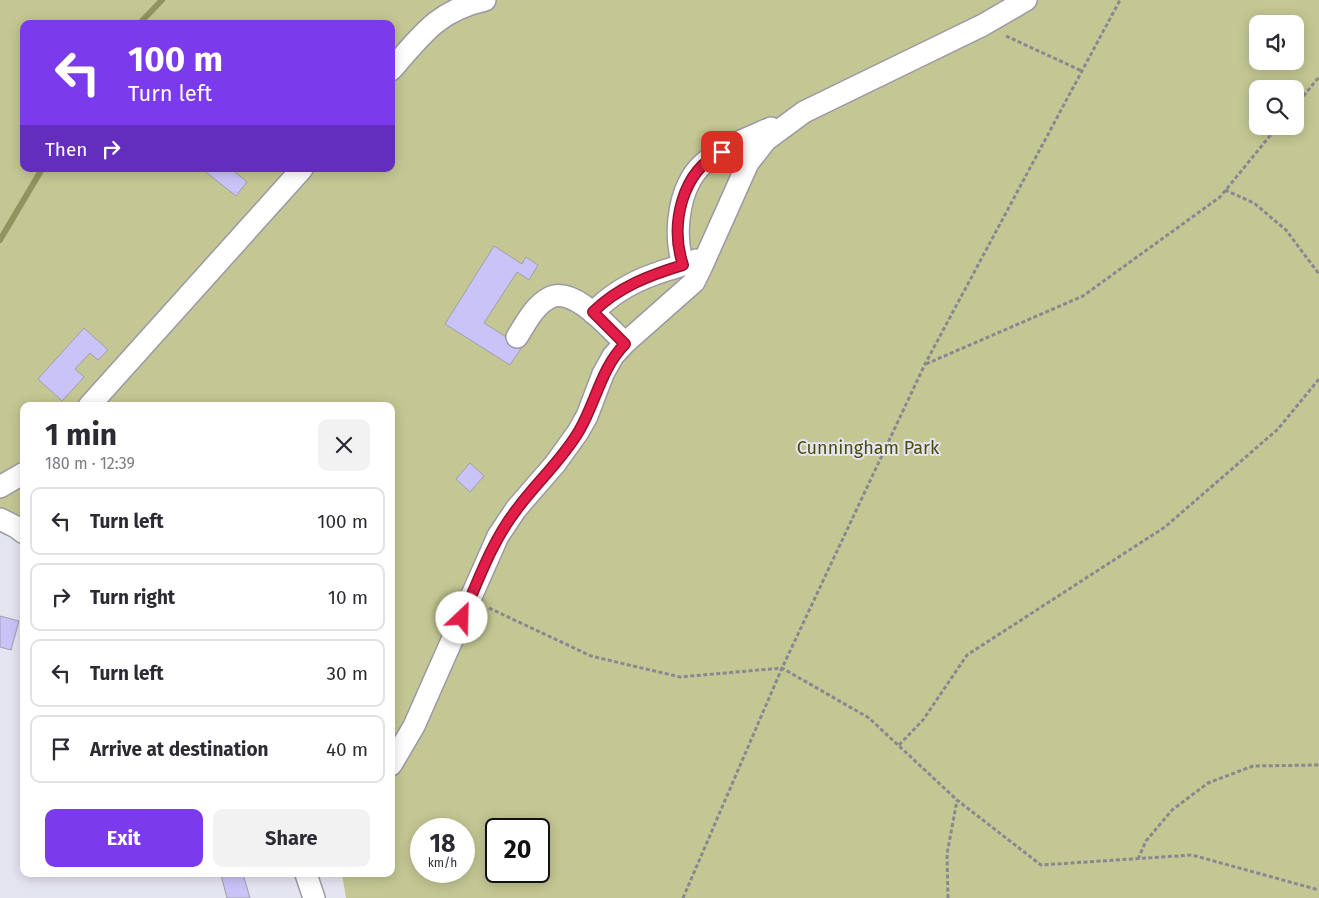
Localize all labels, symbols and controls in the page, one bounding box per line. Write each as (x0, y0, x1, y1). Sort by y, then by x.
map controls (1249, 15, 1304, 135)
button: sound (1249, 15, 1304, 70)
text: 100 m (128, 38, 223, 80)
icon: left (45, 40, 110, 105)
text: Turn left (128, 80, 212, 107)
button: search (1249, 80, 1304, 135)
pin (701, 131, 743, 173)
icon: right (97, 135, 125, 163)
text: Then (45, 138, 87, 161)
icon: arrive (708, 138, 736, 166)
text: 1 min (45, 417, 117, 453)
button: close (318, 419, 370, 471)
park label: Cunningham Park (797, 437, 940, 459)
text: 180 m · 12:39 (45, 454, 135, 473)
icon: left (47, 507, 75, 535)
text: Turn left (90, 510, 164, 533)
text: 100 m (317, 510, 368, 533)
icon: right (47, 583, 75, 611)
text: Turn right (90, 586, 175, 609)
text: 10 m (328, 586, 368, 609)
position arrow (435, 591, 487, 643)
icon: left (47, 659, 75, 687)
text: Turn left (90, 662, 164, 685)
text: 30 m (327, 662, 368, 685)
icon: arrive (47, 735, 75, 763)
text: Arrive at destination (90, 738, 269, 761)
text: 40 m (326, 738, 368, 761)
button: Exit (45, 809, 203, 867)
button: Share (213, 809, 370, 867)
speed limit sign: 20 (485, 818, 550, 883)
text: 18 (429, 829, 456, 859)
text: km/h (428, 856, 457, 870)

